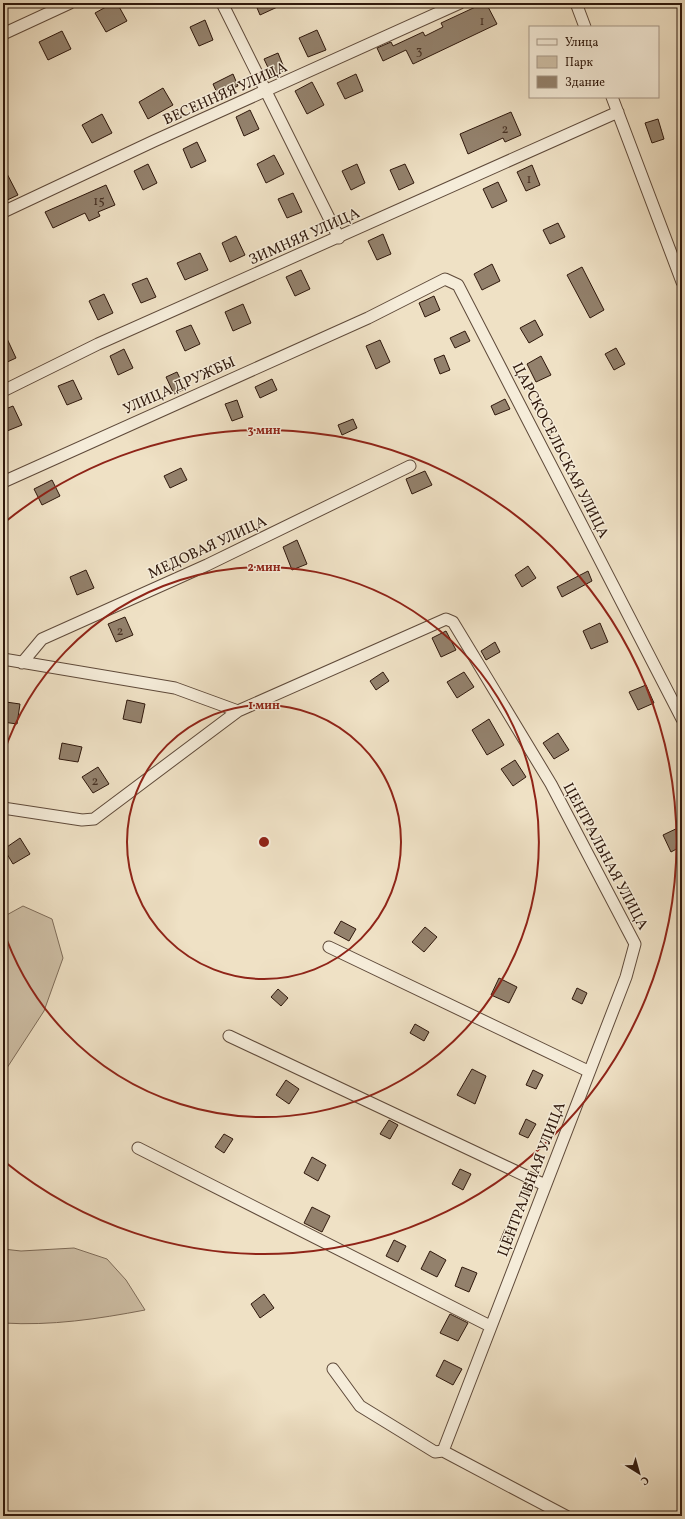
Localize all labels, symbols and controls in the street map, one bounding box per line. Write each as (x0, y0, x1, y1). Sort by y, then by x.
house number: 1 (479, 13, 485, 31)
legend (529, 26, 659, 98)
text: Улица (565, 35, 598, 51)
house number: 3 (416, 43, 423, 61)
text: Парк (565, 55, 593, 71)
street label: ВЕСЕННЯЯ УЛИЦА (160, 57, 291, 131)
text: Здание (565, 75, 605, 91)
house number: 2 (502, 121, 509, 139)
house number: 1 (526, 171, 532, 189)
house number: 15 (93, 193, 105, 211)
street label: ЗИМНЯЯ УЛИЦА (246, 203, 364, 271)
street label: УЛИЦА ДРУЖБЫ (120, 352, 239, 421)
street label: ЦАРСКОСЕЛЬСКАЯ УЛИЦА (506, 359, 613, 543)
text: 3 мин (247, 423, 281, 439)
street label: МЕДОВАЯ УЛИЦА (145, 511, 271, 585)
text: 2 мин (247, 560, 281, 576)
house number: 2 (117, 623, 124, 641)
text: 1 мин (248, 698, 280, 714)
house number: 2 (92, 773, 99, 791)
street label: ЦЕНТРАЛЬНАЯ УЛИЦА (557, 779, 653, 934)
centre of rings (257, 835, 271, 849)
street label: ЦЕНТРАЛЬНАЯ УЛИЦА (493, 1099, 572, 1260)
north arrow (619, 1453, 659, 1493)
text: С (637, 1472, 651, 1488)

